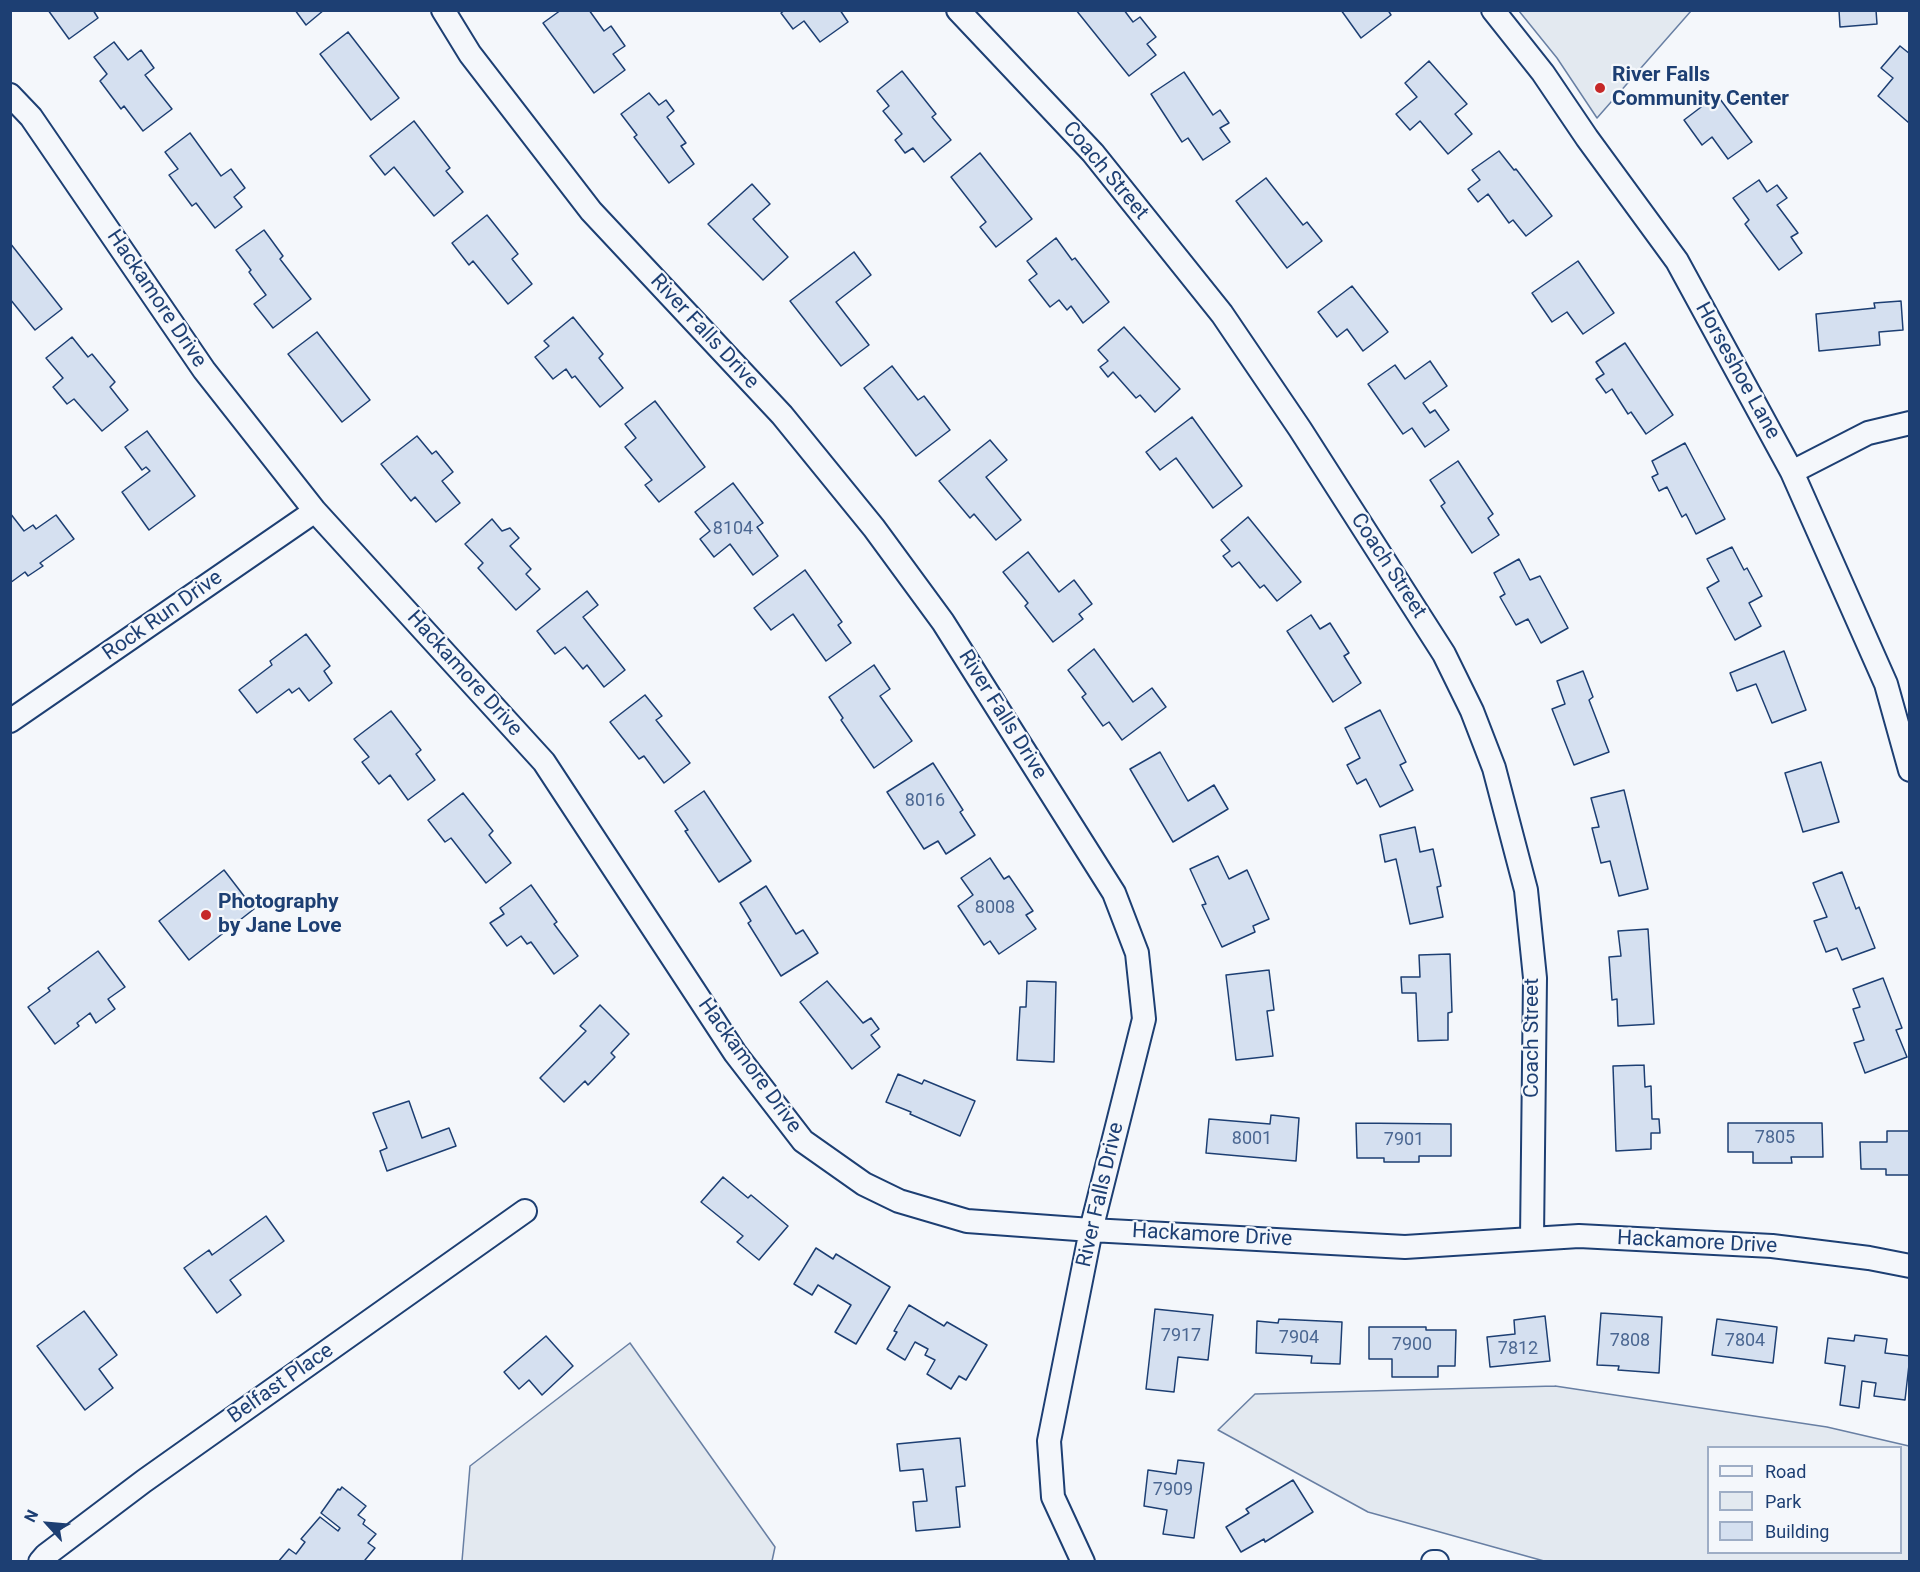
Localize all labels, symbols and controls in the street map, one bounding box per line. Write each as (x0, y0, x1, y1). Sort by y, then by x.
place label: River Falls Community Center (1612, 63, 1789, 113)
marker: River Falls Community Center (1593, 81, 1607, 95)
street label: Coach Street (1057, 117, 1153, 225)
street label: Hackamore Drive (101, 226, 211, 372)
street label: River Falls Drive (644, 269, 764, 395)
street label: Horseshoe Lane (1689, 298, 1785, 444)
street label: Coach Street (1345, 509, 1431, 623)
house number: 8104 (713, 518, 753, 540)
street label: Rock Run Drive (98, 565, 228, 667)
street label: Hackamore Drive (401, 606, 527, 742)
street label: River Falls Drive (952, 646, 1052, 784)
house number: 8016 (905, 790, 945, 812)
place label: Photography by Jane Love (218, 890, 342, 940)
house number: 8008 (975, 897, 1015, 919)
marker: Photography by Jane Love (199, 908, 213, 922)
street label: Coach Street (1520, 978, 1546, 1098)
street label: Hackamore Drive (692, 994, 806, 1138)
street label: River Falls Drive (1072, 1120, 1130, 1270)
house number: 7805 (1755, 1127, 1795, 1149)
house number: 8001 (1232, 1128, 1272, 1150)
house number: 7901 (1384, 1129, 1424, 1151)
street label: Hackamore Drive (1131, 1219, 1293, 1253)
street label: Hackamore Drive (1616, 1226, 1778, 1260)
house number: 7917 (1161, 1325, 1201, 1347)
house number: 7904 (1279, 1327, 1319, 1349)
house number: 7808 (1610, 1330, 1650, 1352)
house number: 7804 (1725, 1330, 1765, 1352)
house number: 7900 (1392, 1334, 1432, 1356)
street label: Belfast Place (223, 1338, 339, 1430)
house number: 7812 (1498, 1338, 1538, 1360)
legend (1707, 1446, 1902, 1554)
text: Road (1765, 1461, 1806, 1482)
house number: 7909 (1153, 1479, 1193, 1501)
text: Park (1765, 1491, 1801, 1512)
north arrow (18, 1494, 78, 1554)
text: N (20, 1507, 42, 1525)
text: Building (1765, 1521, 1829, 1542)

